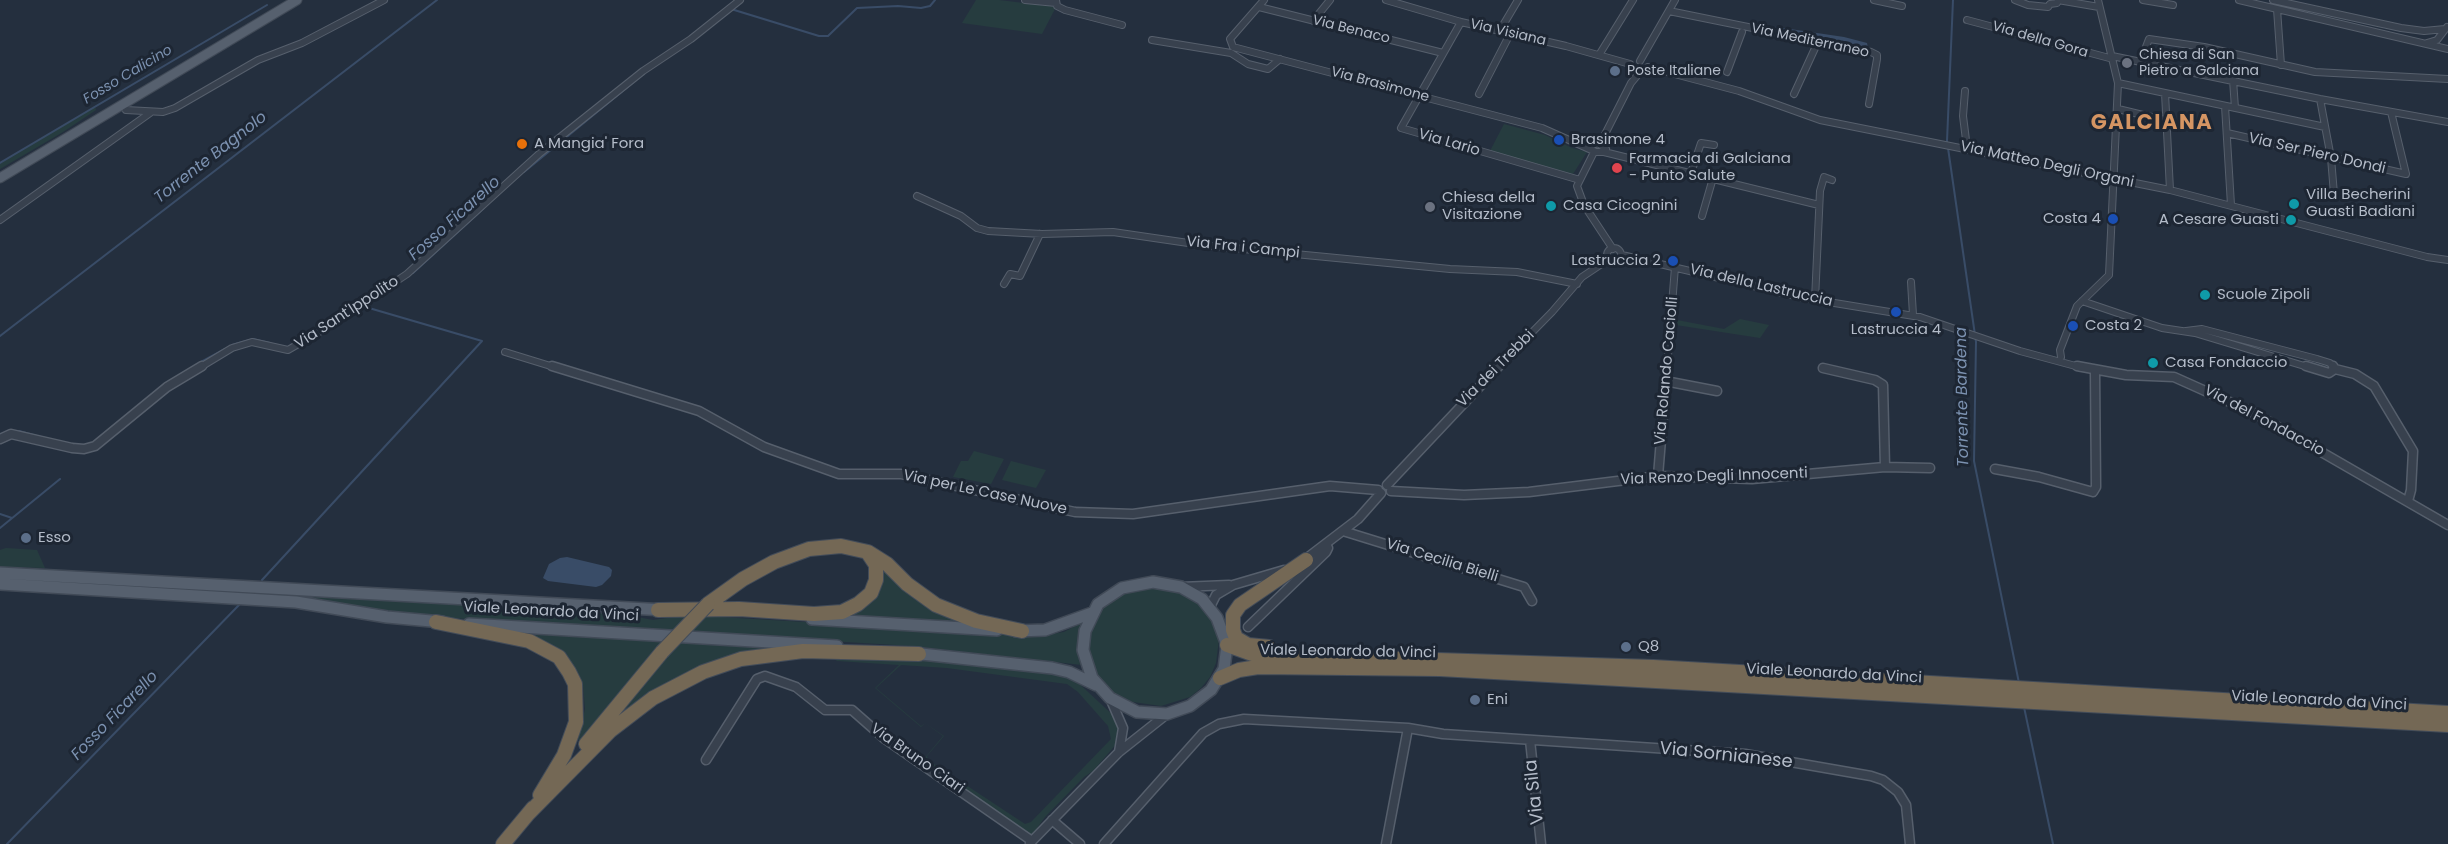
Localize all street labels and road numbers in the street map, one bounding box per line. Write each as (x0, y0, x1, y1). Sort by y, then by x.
street label: Via Benaco (1311, 12, 1391, 48)
street label: Via Visiana (1468, 16, 1548, 50)
street label: Via della Gora (1990, 18, 2090, 62)
street label: Via Mediterraneo (1750, 20, 1870, 62)
street label: Via Brasimone (1329, 64, 1431, 106)
street label: Via Lario (1416, 126, 1482, 160)
street label: Via Ser Piero Dondi (2247, 129, 2387, 179)
street label: Via Matteo Degli Organi (1958, 138, 2136, 192)
street label: Via Fra i Campi (1185, 233, 1301, 263)
street label: Via della Lastruccia (1688, 261, 1834, 311)
street label: Via Sant'Ippolito (292, 273, 402, 353)
street label: Via Rolando Caciolli (1652, 296, 1682, 446)
street label: Via dei Trebbi (1454, 327, 1538, 411)
street label: Via del Fondaccio (2201, 382, 2327, 460)
street label: Via Renzo Degli Innocenti (1620, 465, 1808, 489)
street label: Via per Le Case Nuove (901, 467, 1069, 519)
street label: Via Cecilia Bielli (1384, 535, 1500, 587)
street label: Viale Leonardo da Vinci (463, 598, 639, 626)
street label: Viale Leonardo da Vinci (1260, 641, 1436, 663)
street label: Viale Leonardo da Vinci (1746, 660, 1922, 688)
street label: Viale Leonardo da Vinci (2231, 687, 2407, 715)
street label: Via Bruno Ciari (867, 720, 967, 798)
street label: Via Sornianese (1658, 738, 1794, 774)
street label: Via Sila (1521, 758, 1549, 826)

